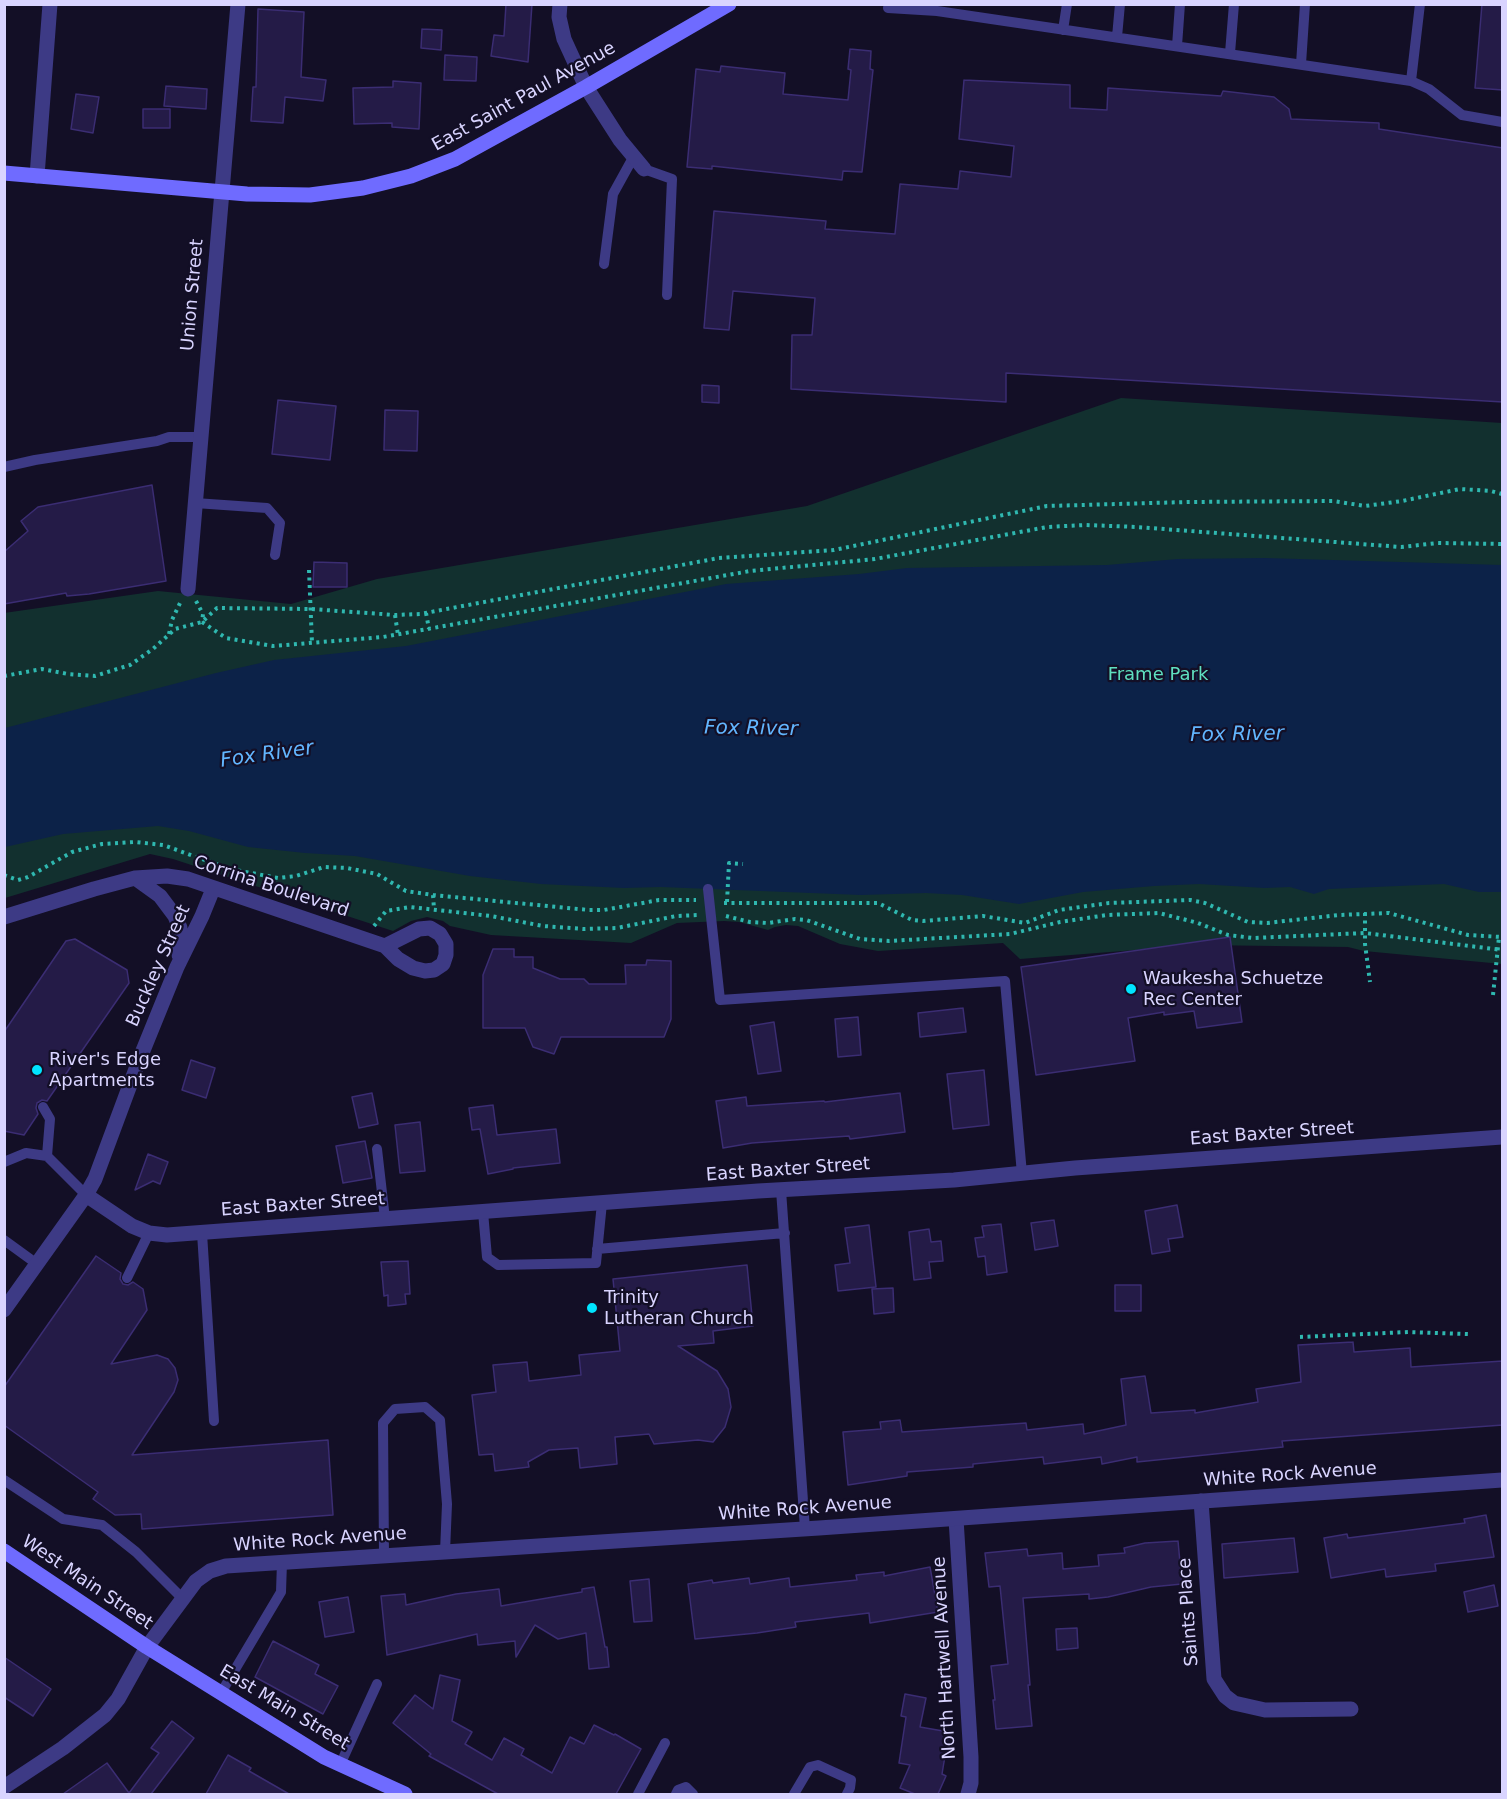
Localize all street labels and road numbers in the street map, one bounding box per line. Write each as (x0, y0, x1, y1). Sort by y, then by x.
street label: East Saint Paul Avenue (429, 38, 619, 156)
street label: Union Street (177, 238, 209, 352)
street label: Corrina Boulevard (191, 852, 351, 922)
street label: Buckley Street (122, 902, 196, 1030)
street label: East Baxter Street (1189, 1117, 1355, 1151)
street label: East Baxter Street (705, 1153, 871, 1187)
street label: East Baxter Street (220, 1188, 386, 1222)
street label: White Rock Avenue (1203, 1458, 1377, 1492)
street label: White Rock Avenue (718, 1492, 892, 1526)
street label: White Rock Avenue (233, 1523, 407, 1557)
street label: West Main Street (17, 1531, 157, 1635)
street label: North Hartwell Avenue (929, 1556, 961, 1760)
street label: Saints Place (1174, 1557, 1204, 1667)
street label: East Main Street (215, 1661, 353, 1755)

